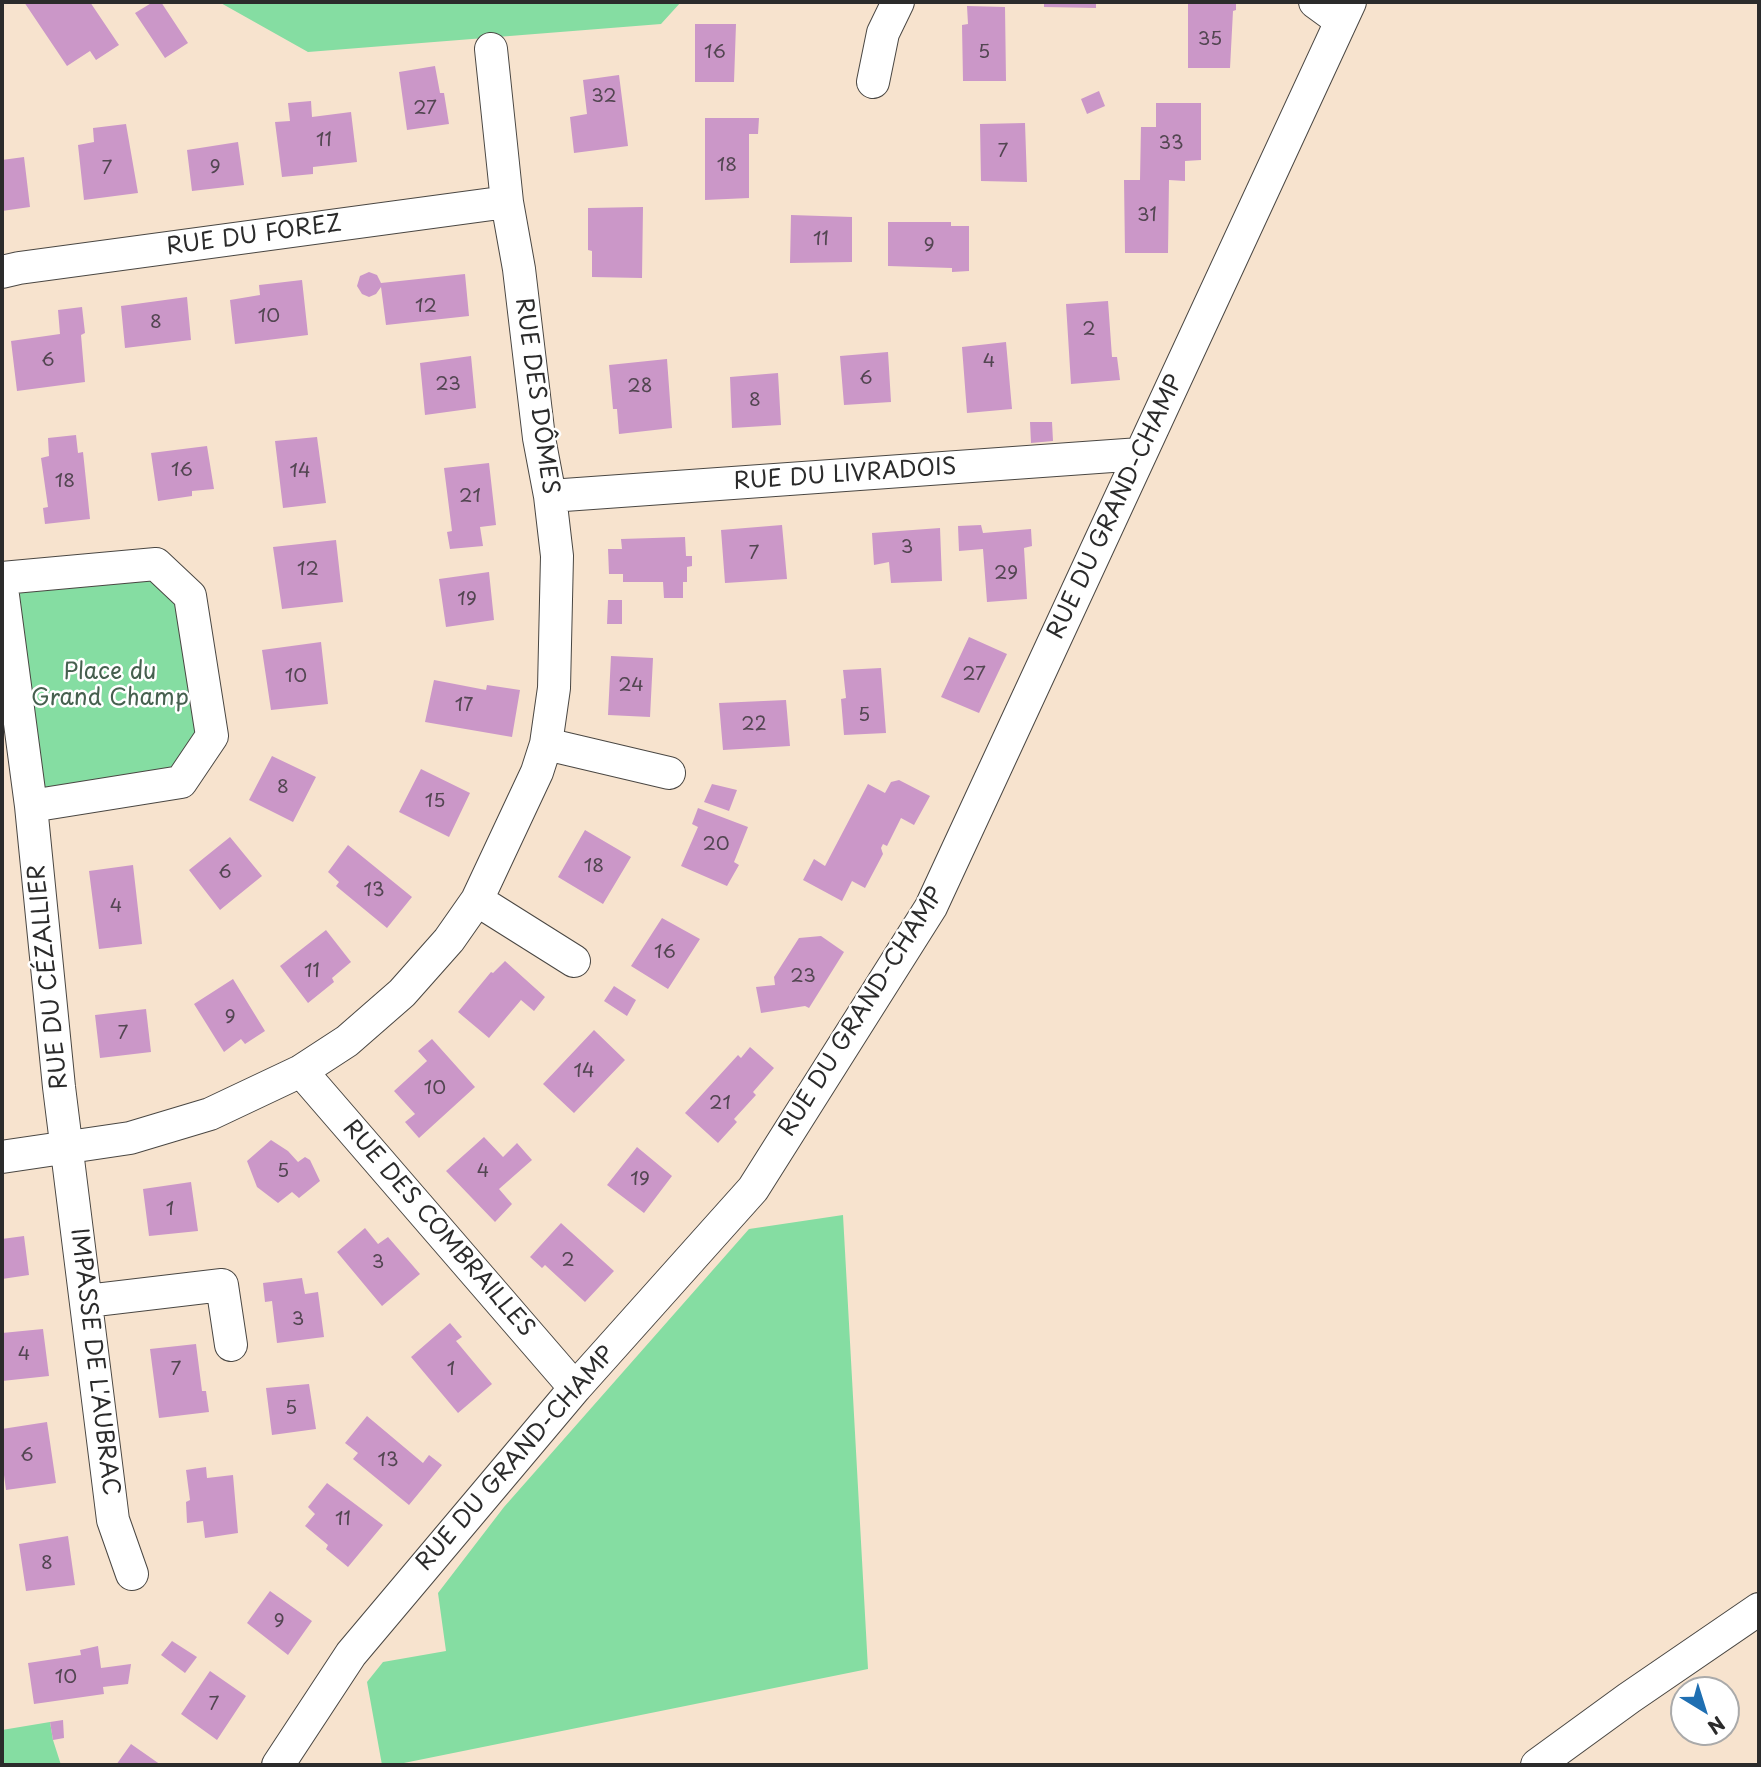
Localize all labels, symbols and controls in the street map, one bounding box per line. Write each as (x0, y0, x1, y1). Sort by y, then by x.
house number: 35 (1198, 29, 1222, 51)
house number: 16 (704, 42, 726, 64)
house number: 5 (978, 42, 990, 64)
house number: 32 (591, 86, 617, 108)
house number: 27 (413, 98, 437, 120)
house number: 11 (316, 130, 332, 152)
house number: 33 (1159, 133, 1183, 155)
house number: 7 (998, 141, 1008, 163)
house number: 18 (717, 155, 737, 177)
house number: 9 (209, 157, 221, 179)
house number: 7 (102, 158, 112, 180)
house number: 31 (1137, 205, 1157, 227)
street label: RUE DU FOREZ (165, 210, 343, 262)
house number: 11 (813, 229, 829, 251)
house number: 9 (923, 235, 935, 257)
house number: 12 (415, 296, 437, 318)
street label: RUE DES DÔMES (509, 296, 563, 496)
house number: 10 (258, 306, 280, 328)
house number: 8 (150, 312, 162, 334)
house number: 2 (1082, 319, 1096, 341)
house number: 6 (41, 350, 55, 372)
house number: 4 (983, 351, 995, 373)
house number: 6 (859, 368, 873, 390)
street label: RUE DU GRAND-CHAMP (1043, 370, 1189, 644)
house number: 23 (435, 374, 461, 396)
house number: 28 (627, 376, 653, 398)
house number: 8 (749, 390, 761, 412)
street label: RUE DU LIVRADOIS (733, 453, 957, 497)
house number: 16 (171, 460, 193, 482)
house number: 14 (289, 461, 311, 483)
house number: 18 (55, 471, 75, 493)
house number: 21 (459, 486, 481, 508)
house number: 3 (901, 537, 913, 559)
house number: 7 (749, 543, 759, 565)
house number: 12 (297, 559, 319, 581)
house number: 29 (994, 563, 1018, 585)
house number: 19 (457, 589, 477, 611)
park label: Place du Grand Champ (31, 659, 189, 713)
house number: 27 (962, 664, 986, 686)
house number: 10 (285, 666, 307, 688)
house number: 24 (618, 675, 644, 697)
house number: 17 (455, 695, 473, 717)
house number: 5 (858, 705, 870, 727)
house number: 22 (741, 714, 767, 736)
house number: 8 (277, 777, 289, 799)
house number: 15 (425, 791, 445, 813)
house number: 20 (702, 834, 730, 856)
house number: 18 (584, 856, 604, 878)
house number: 6 (218, 862, 232, 884)
street label: RUE DU CÉZALLIER (23, 863, 75, 1091)
house number: 13 (363, 880, 385, 902)
street label: RUE DU GRAND-CHAMP (774, 882, 950, 1142)
house number: 4 (110, 896, 122, 918)
house number: 16 (654, 942, 676, 964)
house number: 11 (304, 961, 320, 983)
house number: 23 (790, 966, 816, 988)
house number: 9 (224, 1007, 236, 1029)
house number: 7 (118, 1023, 128, 1045)
house number: 14 (573, 1061, 595, 1083)
house number: 10 (424, 1078, 446, 1100)
house number: 21 (709, 1093, 731, 1115)
street label: RUE DES COMBRAILLES (336, 1115, 540, 1343)
house number: 5 (277, 1161, 289, 1183)
house number: 4 (477, 1161, 489, 1183)
house number: 19 (630, 1169, 650, 1191)
house number: 1 (166, 1199, 174, 1221)
street label: IMPASSE DE L'AUBRAC (64, 1227, 124, 1497)
house number: 2 (561, 1250, 575, 1272)
house number: 3 (372, 1252, 384, 1274)
house number: 3 (292, 1309, 304, 1331)
street label: RUE DU GRAND-CHAMP (411, 1341, 621, 1577)
house number: 4 (18, 1344, 30, 1366)
house number: 7 (171, 1359, 181, 1381)
house number: 1 (447, 1359, 455, 1381)
house number: 5 (285, 1398, 297, 1420)
house number: 6 (20, 1445, 34, 1467)
house number: 13 (377, 1450, 399, 1472)
house number: 11 (335, 1509, 351, 1531)
house number: 8 (41, 1553, 53, 1575)
house number: 9 (273, 1611, 285, 1633)
house number: 10 (55, 1667, 77, 1689)
north arrow (1670, 1676, 1740, 1746)
house number: 7 (209, 1694, 219, 1716)
text: N (1702, 1710, 1731, 1742)

